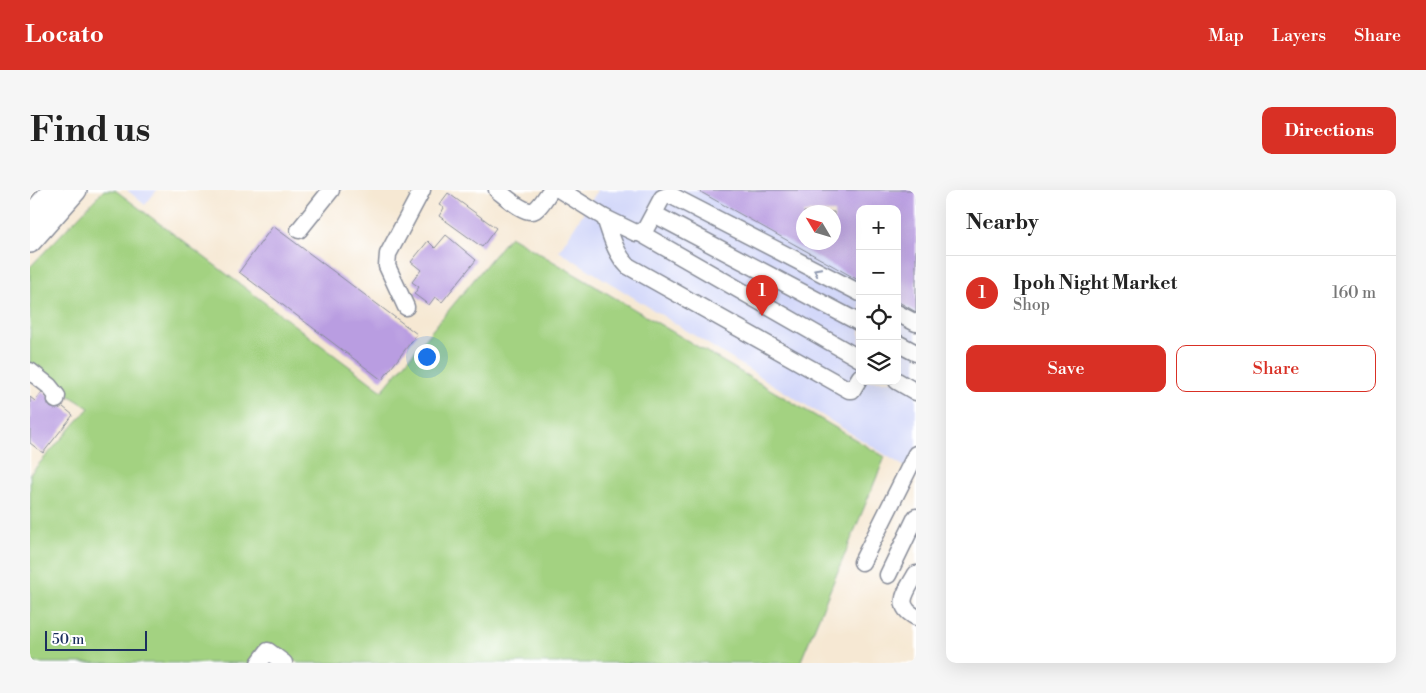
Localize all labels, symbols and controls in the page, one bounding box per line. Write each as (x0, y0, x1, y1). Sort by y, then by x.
text: Locato (25, 20, 104, 50)
text: Map (1209, 24, 1244, 47)
text: Layers (1272, 24, 1326, 47)
text: Share (1354, 24, 1401, 47)
button: Directions (1262, 107, 1396, 154)
text: Find us (30, 109, 150, 152)
north arrow (796, 205, 841, 250)
map controls (856, 205, 901, 385)
button: + (856, 205, 901, 250)
text: Nearby (966, 210, 1039, 236)
button: − (856, 250, 901, 295)
one-way arrow (813, 267, 822, 277)
text: Ipoh Night Market (1013, 271, 1177, 295)
pin: 1 (746, 275, 778, 316)
text: 1 (978, 283, 986, 303)
text: 160 m (1332, 283, 1376, 303)
button: locate (856, 295, 901, 340)
text: Shop (1013, 295, 1050, 315)
button: layers (856, 340, 901, 385)
your location (414, 344, 440, 370)
button: Save (966, 345, 1166, 392)
button: Share (1176, 345, 1376, 392)
scale bar (45, 628, 148, 651)
text: 50 m (52, 631, 84, 649)

